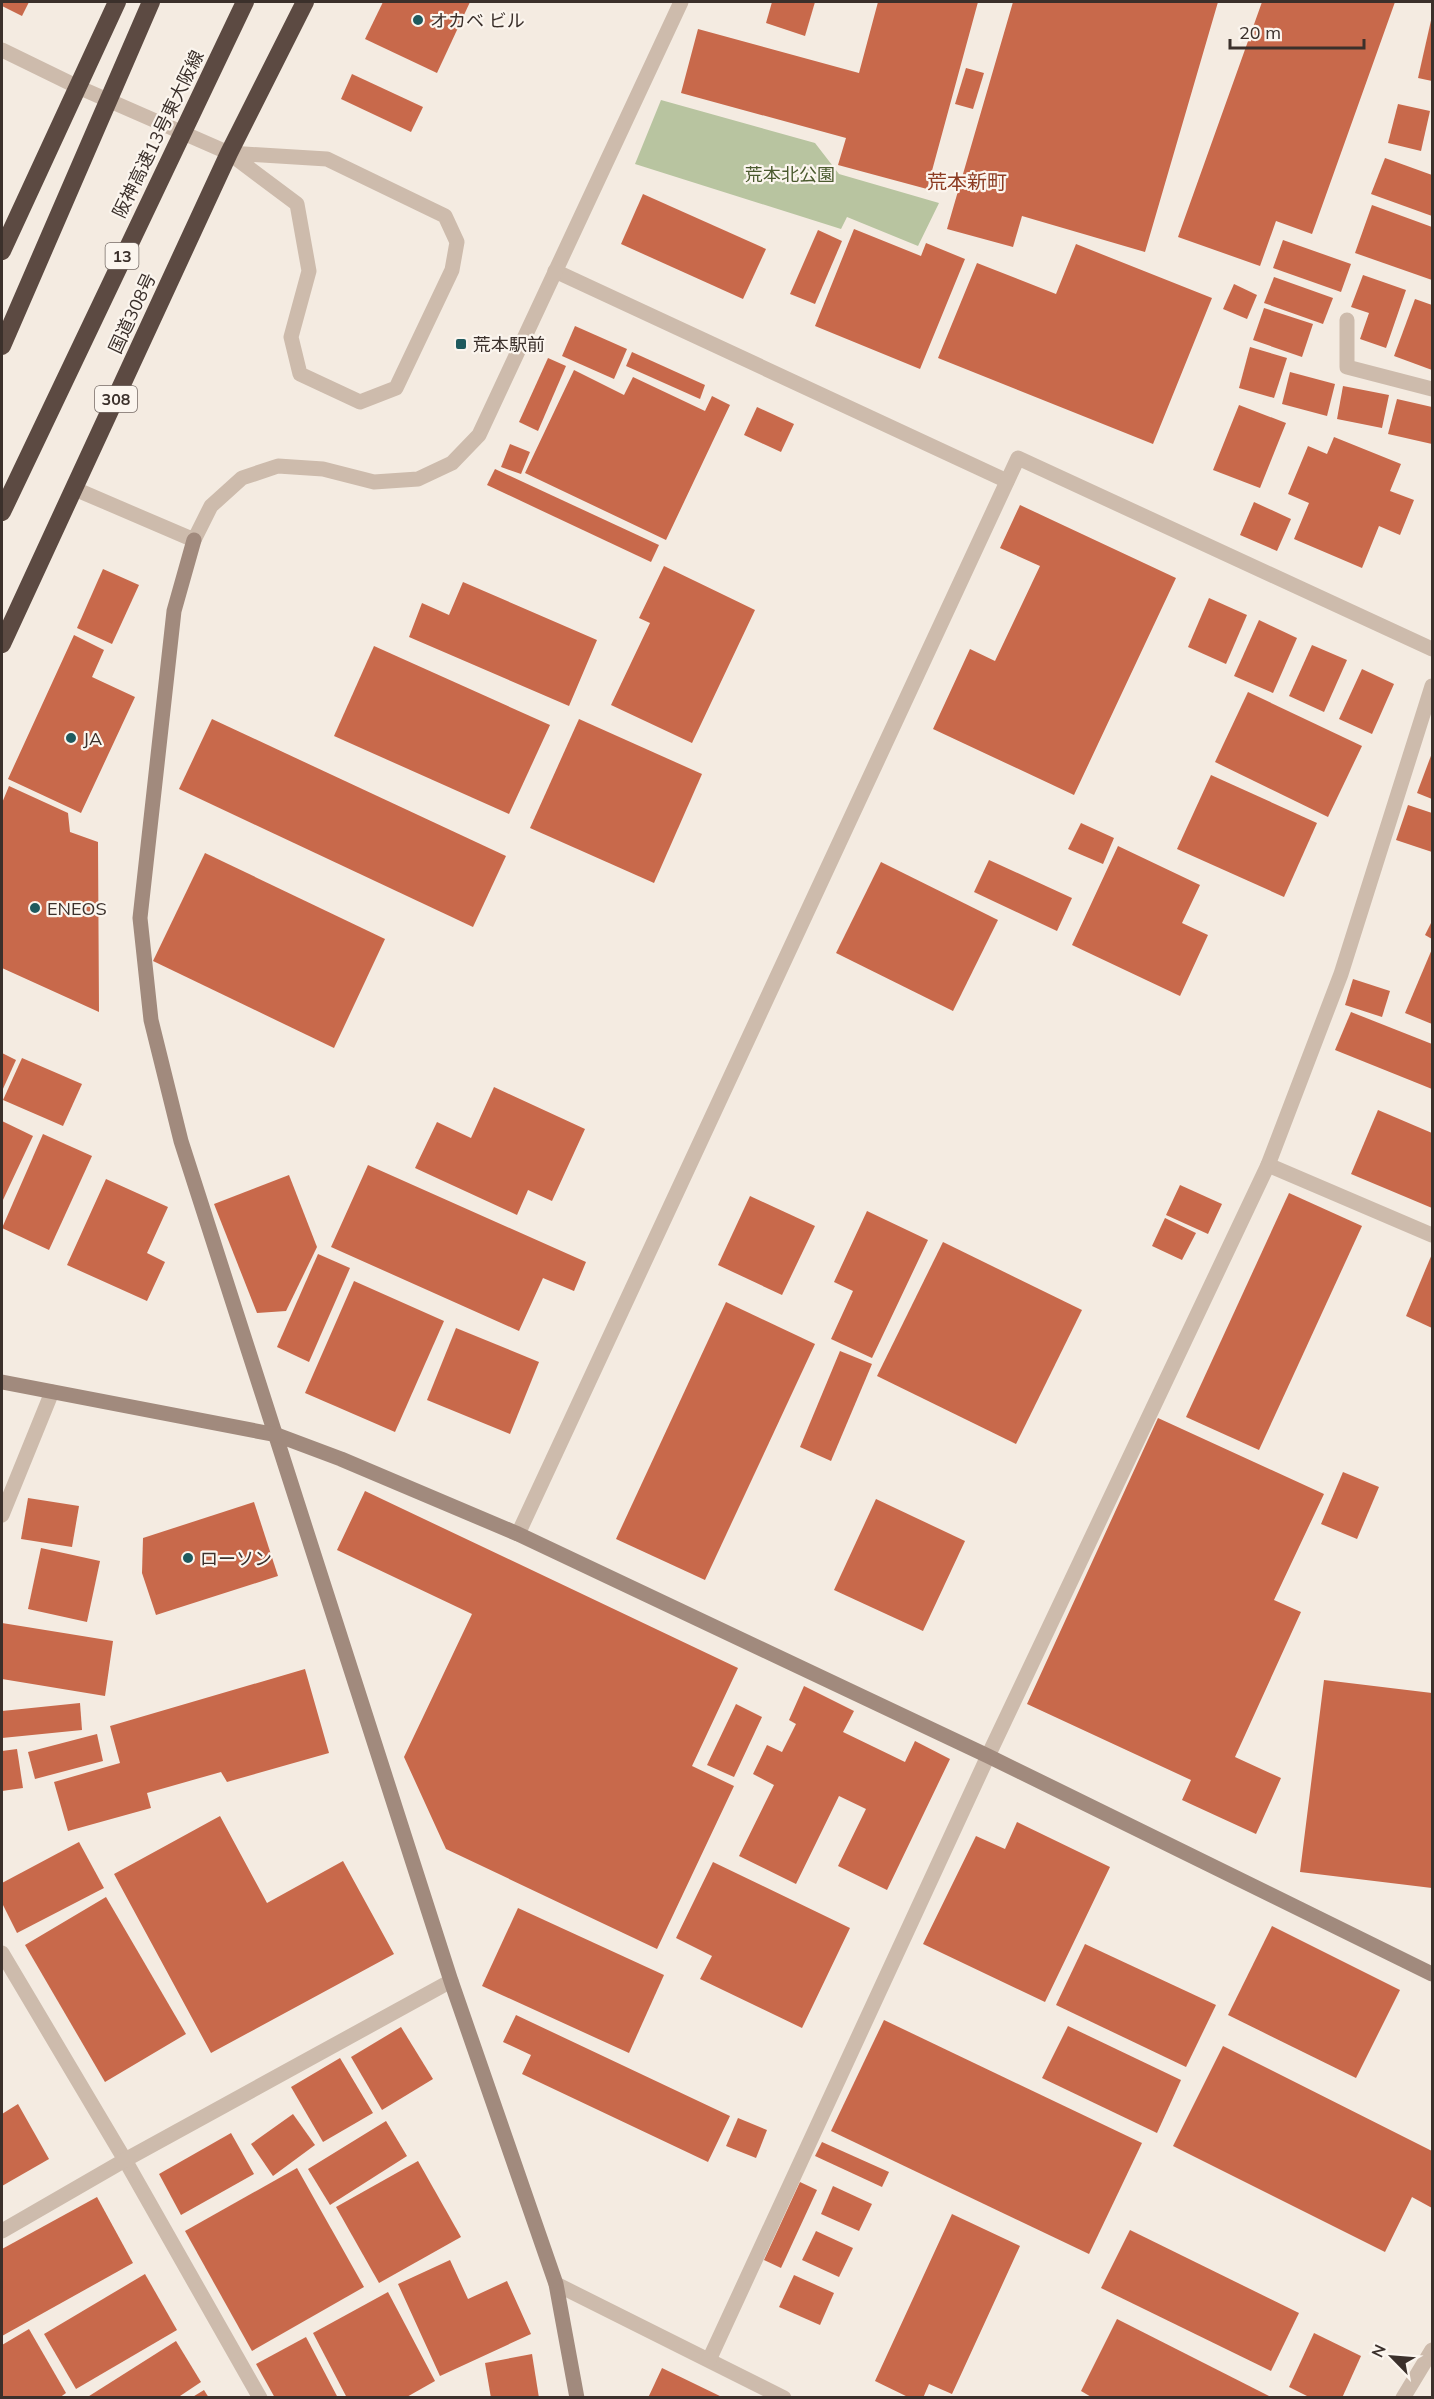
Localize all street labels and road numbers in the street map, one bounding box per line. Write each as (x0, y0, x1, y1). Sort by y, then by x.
street label: 阪神高速13号東大阪線 (107, 46, 209, 222)
road number: 13 (106, 243, 138, 269)
street label: 国道308号 (103, 269, 161, 357)
road number: 308 (95, 386, 137, 412)

